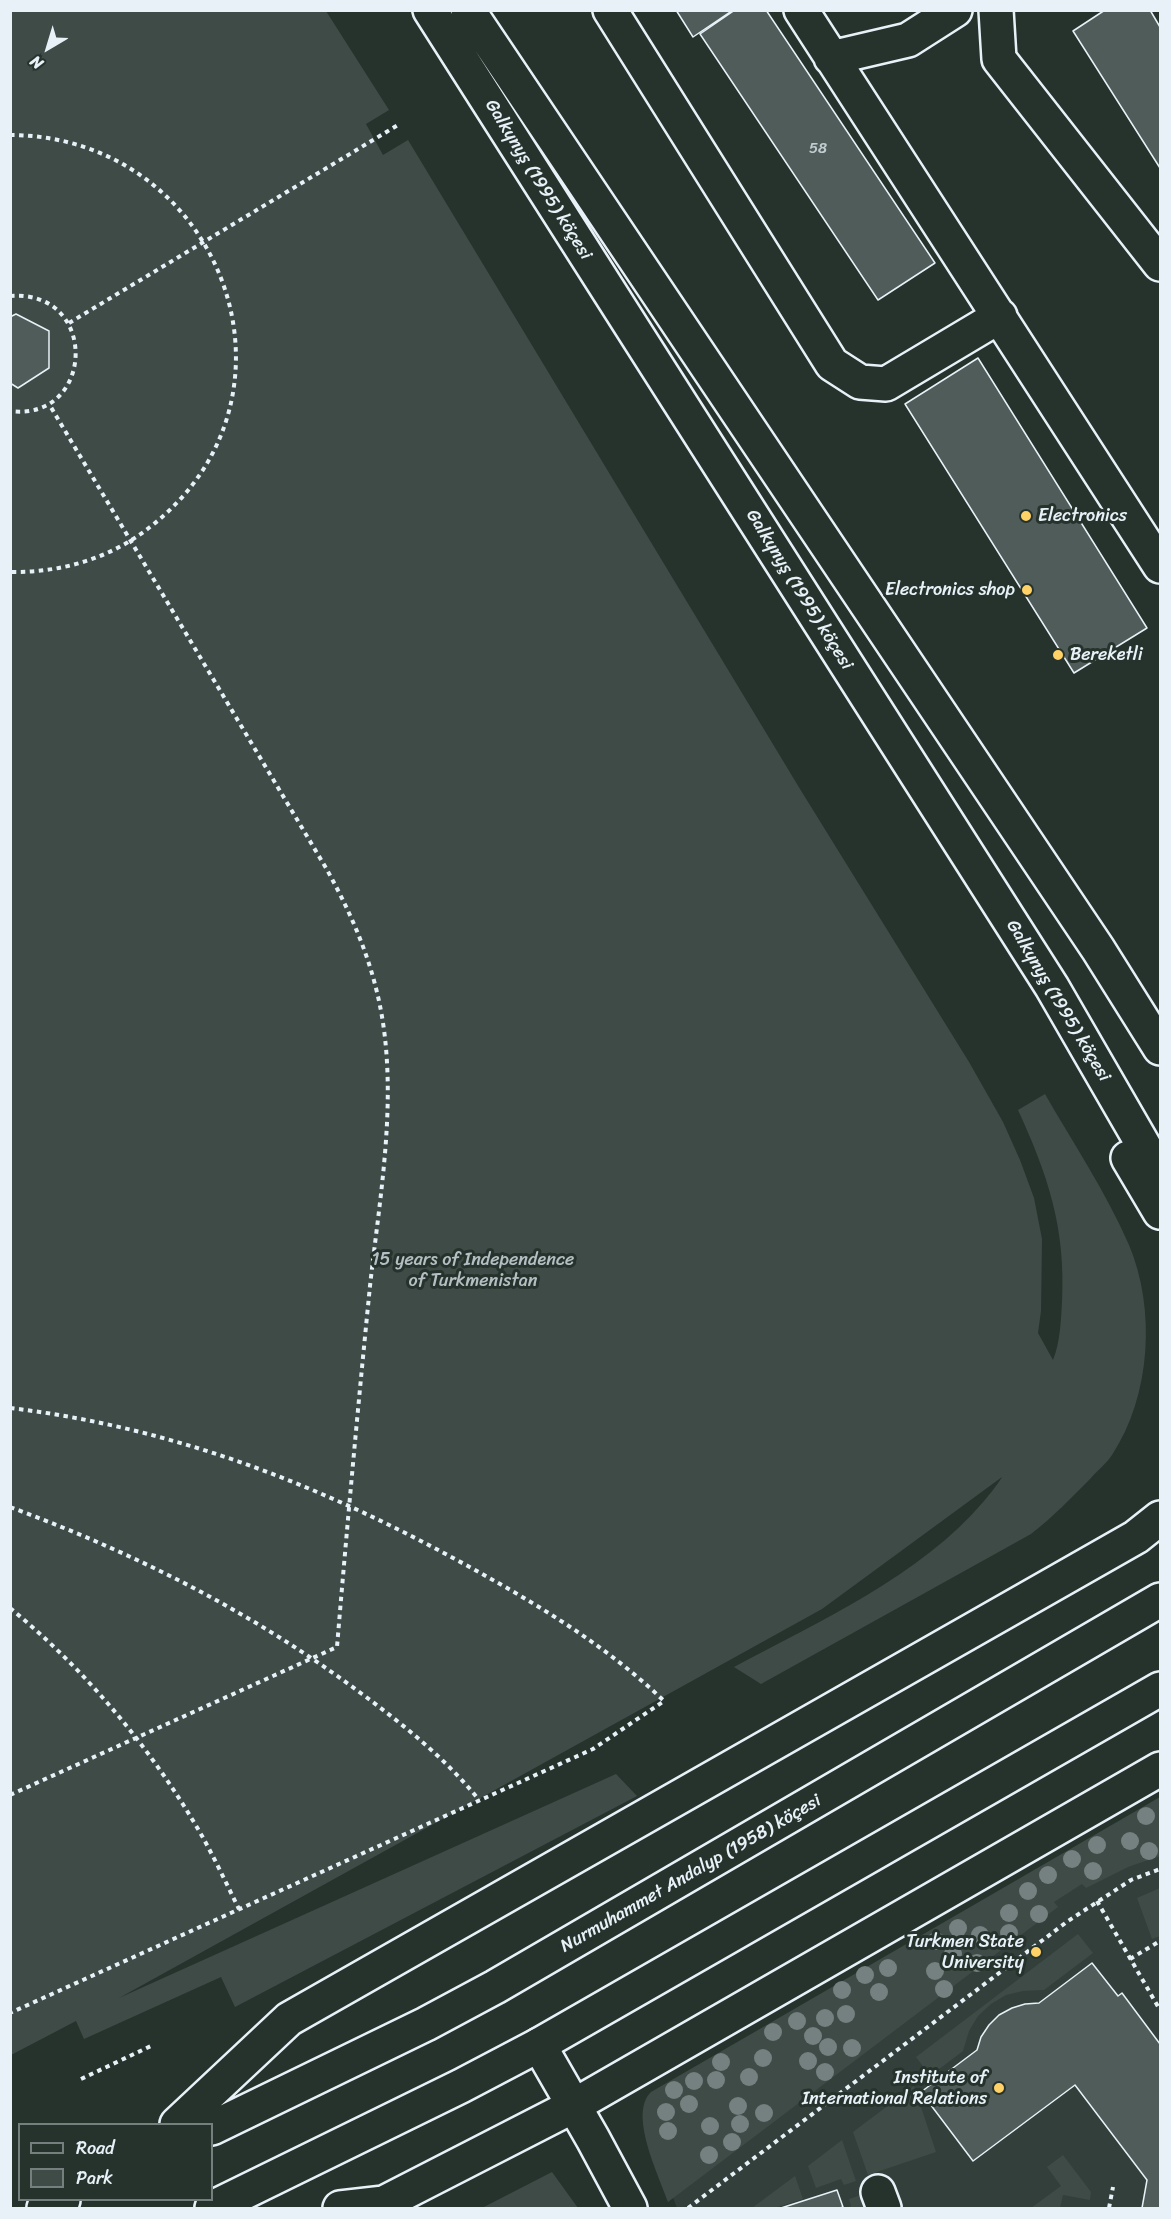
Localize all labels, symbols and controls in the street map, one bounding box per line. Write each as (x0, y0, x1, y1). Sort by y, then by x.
north arrow (18, 18, 78, 78)
text: N (23, 48, 50, 77)
street label: Galkynyş (1995) köçesi (480, 96, 596, 264)
house number: 58 (809, 140, 827, 158)
place label: Electronics (1038, 505, 1127, 527)
street label: Galkynyş (1995) köçesi (741, 506, 857, 674)
marker: Electronics (1019, 509, 1033, 523)
place label: Electronics shop (885, 579, 1015, 601)
marker: Electronics shop (1020, 583, 1034, 597)
place label: Bereketli (1070, 644, 1143, 666)
marker: Bereketli (1051, 648, 1065, 662)
street label: Galkynyş (1995) köçesi (1001, 916, 1115, 1086)
park label: 15 years of Independence of Turkmenistan (372, 1249, 574, 1292)
street label: Nurmuhammet Andalyp (1958) köçesi (557, 1790, 825, 1958)
place label: Turkmen State University (906, 1931, 1024, 1974)
marker: Turkmen State University (1029, 1945, 1043, 1959)
place label: Institute of International Relations (802, 2067, 987, 2110)
marker: Institute of International Relations (992, 2081, 1006, 2095)
legend (18, 2123, 213, 2201)
text: Road (76, 2132, 115, 2164)
text: Park (76, 2162, 113, 2194)

